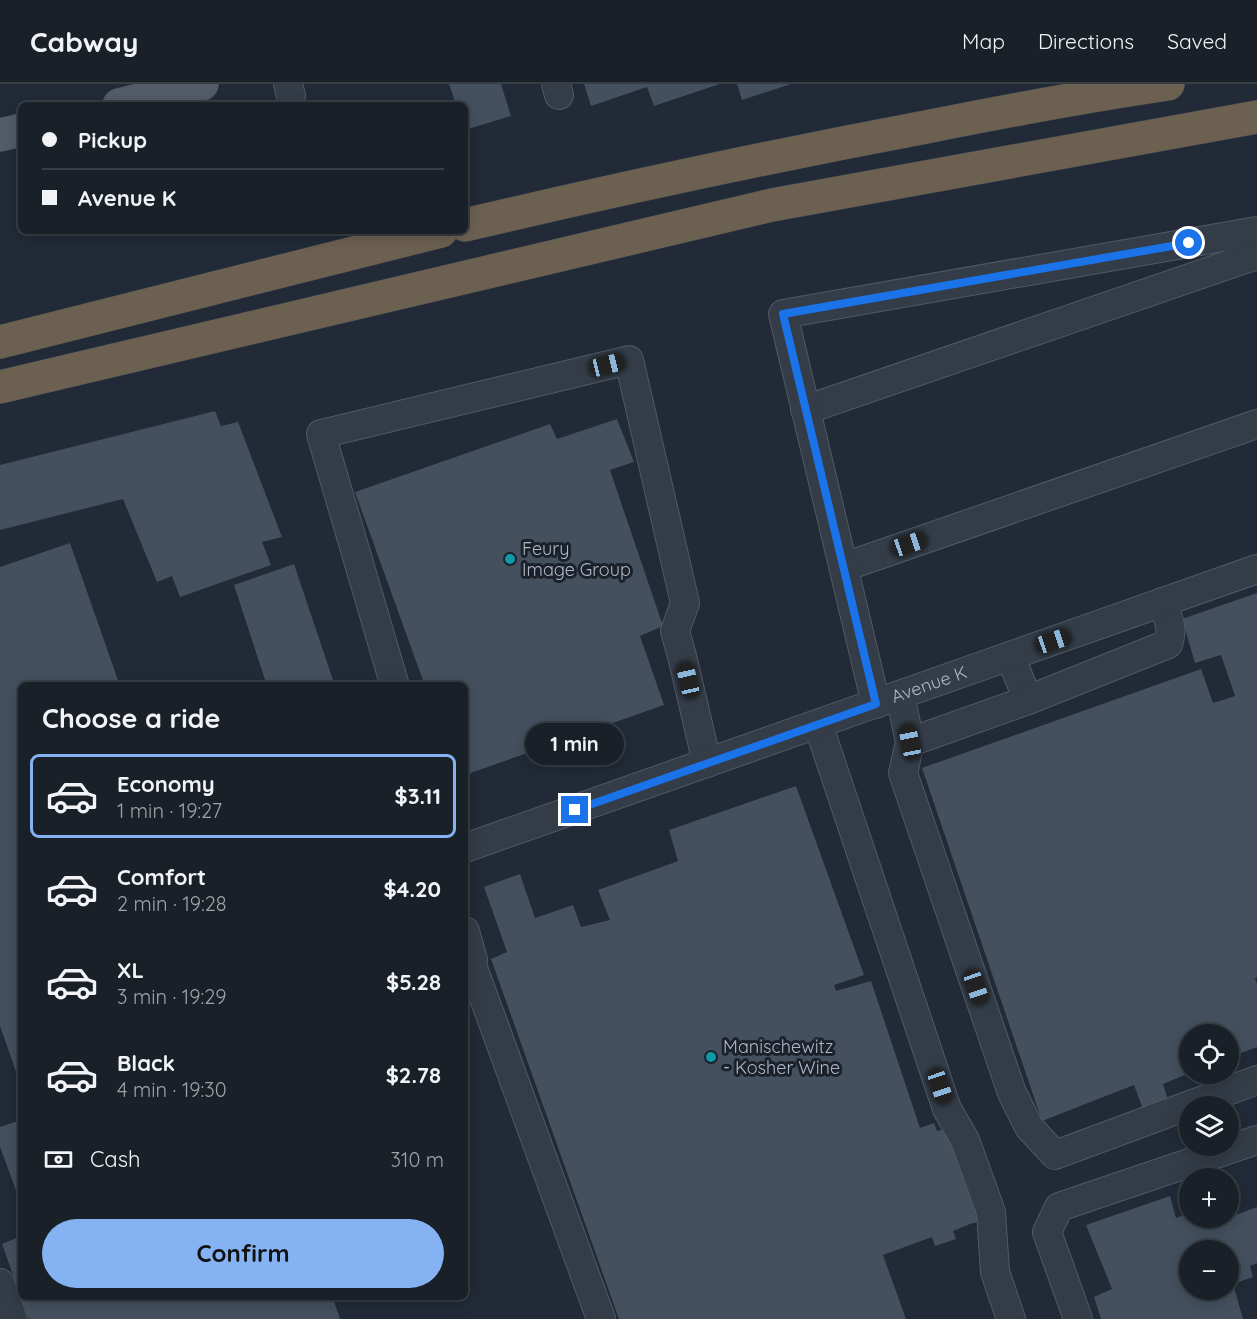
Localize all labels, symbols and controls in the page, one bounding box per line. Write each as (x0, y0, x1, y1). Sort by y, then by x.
text: Cabway (30, 24, 138, 59)
text: Map (962, 28, 1005, 54)
text: Directions (1038, 28, 1134, 54)
text: Saved (1167, 28, 1227, 54)
text: Pickup (78, 126, 147, 154)
text: Avenue K (78, 184, 176, 212)
route start (1175, 229, 1202, 256)
car (587, 352, 627, 378)
car (889, 530, 929, 558)
place label: Feury Image Group (522, 537, 631, 581)
marker: Feury Image Group (503, 552, 517, 566)
car (1033, 627, 1073, 655)
car (675, 660, 701, 700)
street label: Avenue K (888, 660, 970, 708)
text: Choose a ride (42, 701, 220, 735)
callout: 1 min (526, 723, 624, 765)
car (898, 723, 922, 761)
text: 1 min (550, 731, 599, 756)
icon: car (45, 769, 99, 823)
text: Economy (117, 770, 215, 798)
text: $3.11 (395, 782, 441, 810)
route end (561, 796, 588, 823)
text: 1 min · 19:27 (117, 798, 222, 823)
icon: car (45, 862, 99, 916)
text: Comfort (117, 863, 206, 891)
text: $4.20 (383, 875, 441, 903)
text: 2 min · 19:28 (117, 891, 227, 916)
icon: car (45, 955, 99, 1009)
text: XL (117, 956, 144, 984)
car (962, 967, 990, 1007)
text: $5.28 (386, 968, 441, 996)
text: 3 min · 19:29 (117, 984, 226, 1009)
map controls (1179, 1024, 1239, 1300)
button: locate (1179, 1024, 1239, 1084)
place label: Manischewitz - Kosher Wine (723, 1035, 840, 1079)
icon: car (45, 1048, 99, 1102)
text: Black (117, 1049, 175, 1077)
marker: Manischewitz - Kosher Wine (704, 1050, 718, 1064)
text: $2.78 (386, 1061, 441, 1089)
car (926, 1066, 954, 1106)
text: 4 min · 19:30 (117, 1077, 227, 1102)
button: layers (1179, 1096, 1239, 1156)
icon: cash (42, 1143, 75, 1176)
text: Cash (90, 1145, 141, 1173)
text: 310 m (391, 1147, 444, 1172)
button: + (1179, 1168, 1239, 1228)
button: Confirm (42, 1219, 444, 1288)
button: − (1179, 1240, 1239, 1300)

